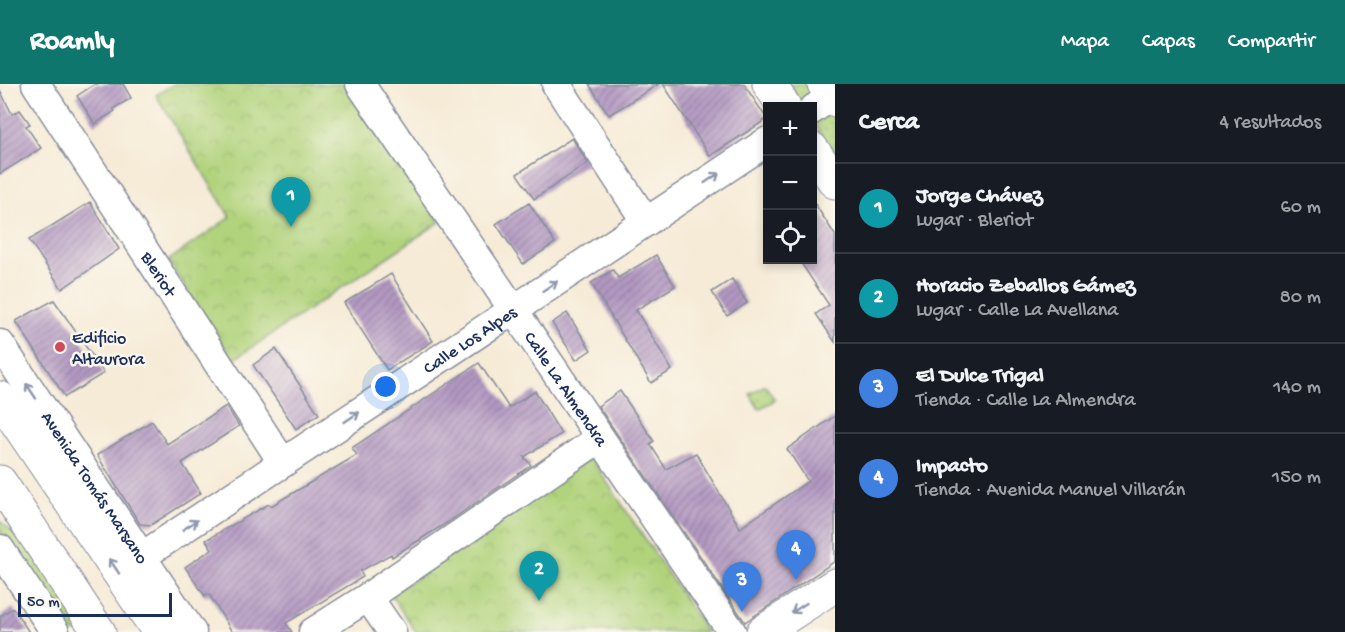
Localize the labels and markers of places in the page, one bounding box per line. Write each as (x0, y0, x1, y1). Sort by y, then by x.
pin: 1 (272, 178, 310, 227)
place label: Edificio Altaurora (72, 329, 145, 371)
marker: Edificio Altaurora (53, 340, 67, 354)
pin: 4 (776, 530, 816, 580)
pin: 2 (520, 552, 558, 601)
pin: 3 (722, 562, 762, 612)

